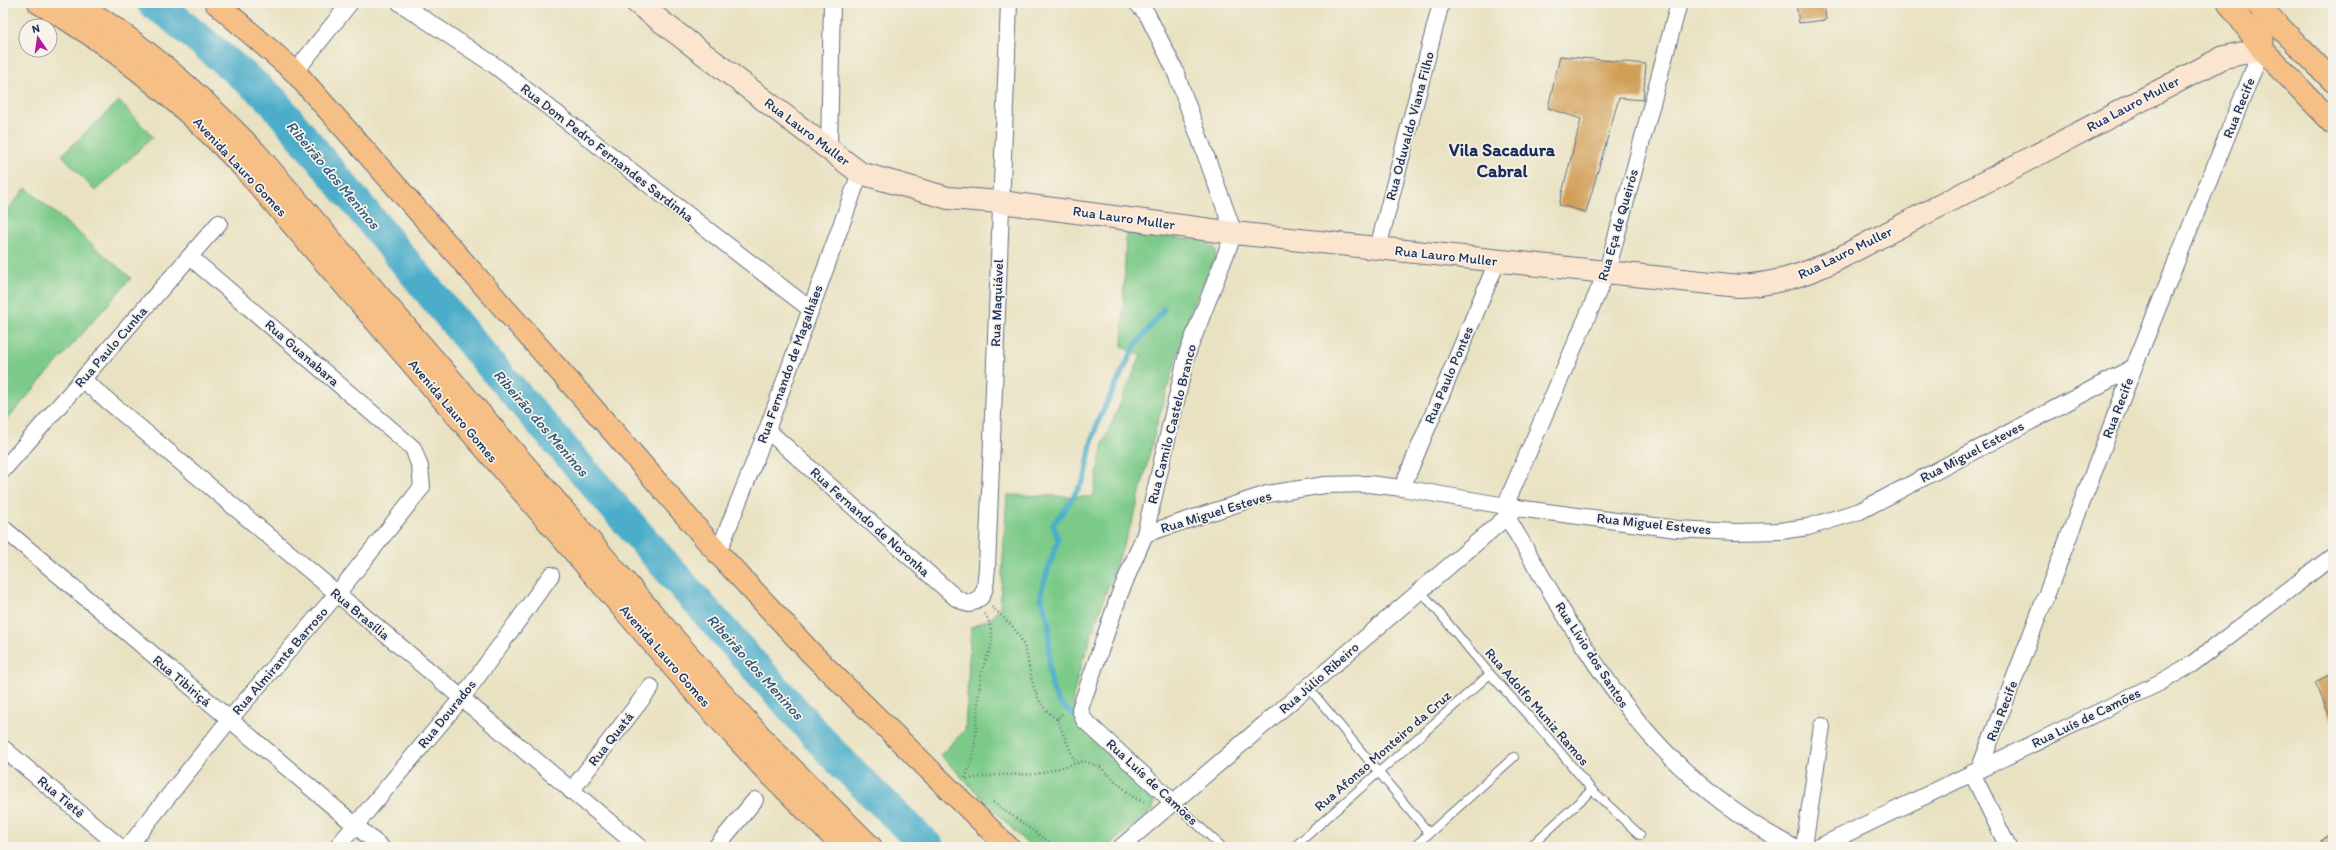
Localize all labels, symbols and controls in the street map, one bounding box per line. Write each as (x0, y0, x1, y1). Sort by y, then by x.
north arrow (18, 18, 58, 58)
text: N (31, 22, 41, 36)
street label: Rua Oduvaldo Viana Filho (1382, 50, 1438, 202)
street label: Rua Lauro Muller (2084, 72, 2183, 136)
street label: Rua Recife (2219, 75, 2259, 141)
street label: Rua Dom Pedro Fernandes Sardinha (517, 80, 697, 226)
street label: Rua Lauro Muller (761, 94, 854, 170)
street label: Avenida Lauro Gomes (189, 114, 291, 220)
water label: Ribeirão dos Meninos (283, 117, 384, 234)
district label: Vila Sacadura Cabral (1449, 139, 1556, 182)
street label: Rua Eça de Queirós (1594, 167, 1642, 283)
street label: Rua Lauro Muller (1072, 202, 1177, 234)
street label: Rua Lauro Muller (1795, 223, 1895, 283)
street label: Rua Lauro Muller (1394, 242, 1499, 270)
street label: Rua Maquiável (987, 259, 1007, 347)
street label: Rua Fernando de Magalhães (753, 282, 827, 446)
street label: Rua Paulo Cunha (71, 302, 151, 391)
street label: Rua Guanabara (261, 316, 343, 390)
street label: Rua Paulo Pontes (1421, 324, 1477, 426)
street label: Rua Camilo Castelo Branco (1144, 342, 1200, 506)
street label: Avenida Lauro Gomes (405, 356, 501, 466)
water label: Ribeirão dos Meninos (490, 366, 593, 481)
street label: Rua Recife (2099, 375, 2137, 441)
street label: Rua Miguel Esteves (1917, 417, 2027, 487)
street label: Rua Fernando de Noronha (807, 464, 934, 581)
street label: Rua Miguel Esteves (1158, 487, 1274, 537)
street label: Rua Miguel Esteves (1596, 510, 1712, 538)
street label: Rua Brasília (327, 584, 393, 644)
street label: Rua Lívio dos Santos (1551, 599, 1633, 711)
street label: Avenida Lauro Gomes (616, 601, 714, 711)
street label: Rua Almirante Barroso (228, 603, 332, 719)
water label: Ribeirão dos Meninos (703, 611, 808, 724)
street label: Rua Júlio Ribeiro (1275, 639, 1363, 717)
street label: Rua Adolfo Muniz Ramos (1481, 645, 1593, 769)
street label: Rua Tibiriçá (149, 652, 215, 711)
street label: Rua Dourados (414, 676, 480, 752)
street label: Rua Recife (1983, 678, 2021, 744)
street label: Rua Luís de Camões (2029, 684, 2143, 752)
street label: Rua Afonso Monteiro da Cruz (1311, 687, 1455, 815)
street label: Rua Quatá (585, 708, 638, 769)
street label: Rua Luís de Camões (1103, 735, 1201, 829)
street label: Rua Tietê (34, 772, 88, 822)

